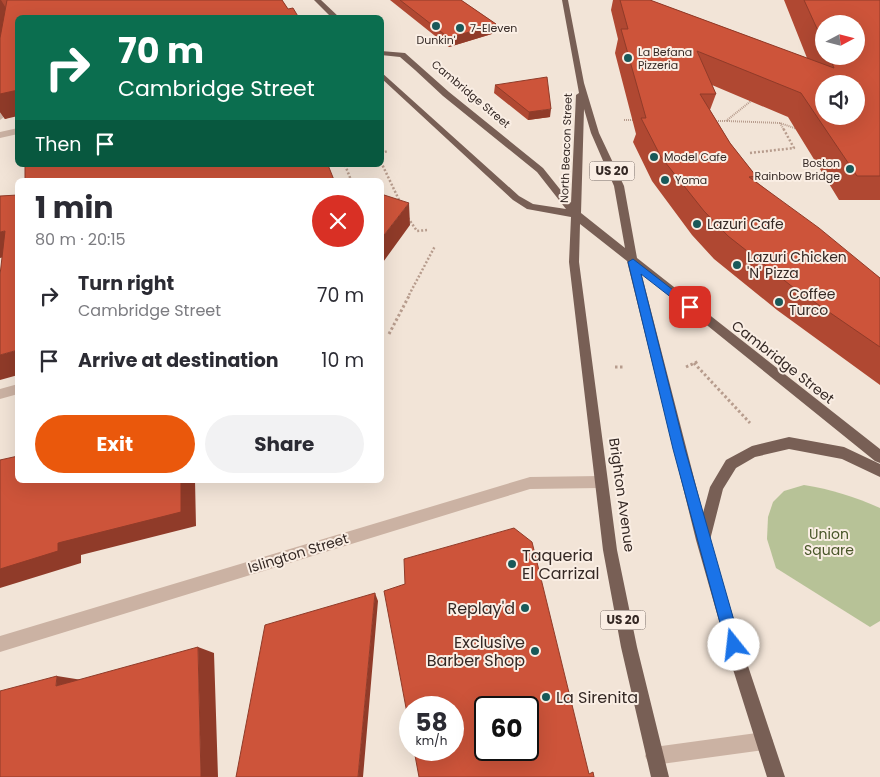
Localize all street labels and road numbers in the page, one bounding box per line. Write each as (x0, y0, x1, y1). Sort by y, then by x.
street label: Cambridge Street (428, 56, 514, 132)
street label: North Beacon Street (556, 93, 576, 203)
road number: US 20 (590, 162, 634, 180)
street label: Cambridge Street (728, 316, 838, 408)
street label: Brighton Avenue (604, 437, 640, 554)
street label: Islington Street (245, 528, 351, 578)
road number: US 20 (600, 610, 646, 630)

